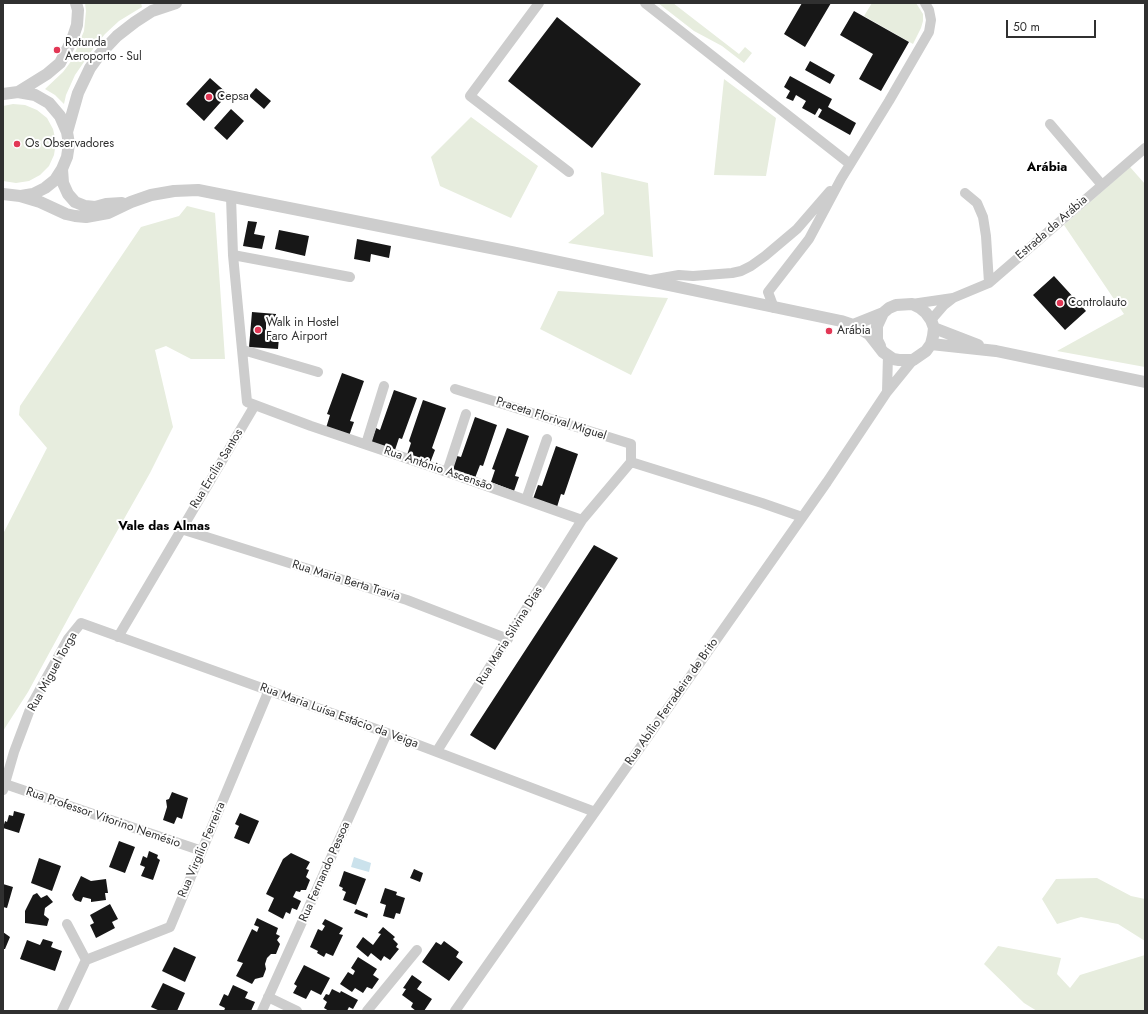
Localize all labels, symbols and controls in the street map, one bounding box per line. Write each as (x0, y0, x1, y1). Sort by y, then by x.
scale bar (1008, 12, 1098, 38)
text: 50 m (1013, 18, 1040, 36)
place label: Rotunda Aeroporto - Sul (65, 36, 142, 64)
marker: Rotunda Aeroporto - Sul (52, 45, 62, 55)
place label: Cepsa (217, 90, 249, 104)
marker: Cepsa (204, 92, 214, 102)
place label: Os Observadores (25, 137, 114, 151)
marker: Os Observadores (12, 139, 22, 149)
district label: Arábia (1027, 160, 1067, 176)
street label: Estrada da Arábia (1013, 193, 1091, 263)
place label: Controlauto (1068, 296, 1127, 310)
marker: Controlauto (1055, 298, 1065, 308)
place label: Walk in Hostel Faro Airport (266, 316, 339, 344)
place label: Arábia (837, 324, 871, 338)
marker: Walk in Hostel Faro Airport (253, 325, 263, 335)
marker: Arábia (824, 326, 834, 336)
street label: Praceta Florival Miguel (494, 394, 608, 444)
street label: Rua Ercília Santos (188, 427, 246, 511)
street label: Rua António Ascensão (382, 444, 494, 494)
district label: Vale das Almas (118, 519, 210, 535)
street label: Rua Maria Berta Travia (290, 558, 402, 604)
street label: Rua Maria Silvina Dias (474, 584, 546, 688)
street label: Rua Miguel Torga (25, 630, 81, 714)
street label: Rua Abílio Ferradeira de Brito (623, 636, 721, 768)
street label: Rua Maria Luísa Estácio da Veiga (258, 681, 420, 751)
street label: Rua Professor Vitorino Nemésio (24, 785, 182, 851)
street label: Rua Virgílio Ferreira (175, 800, 229, 900)
street label: Rua Fernando Pessoa (296, 820, 354, 924)

